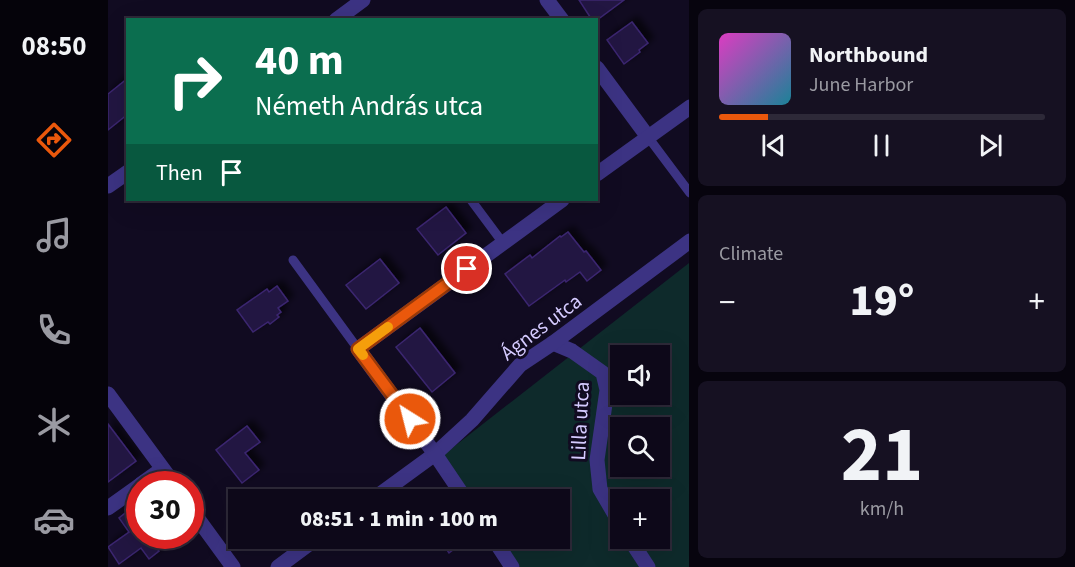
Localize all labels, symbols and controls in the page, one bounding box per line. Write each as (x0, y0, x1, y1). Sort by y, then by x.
text: 08:50 (21, 27, 87, 66)
text: 40 m (255, 31, 344, 91)
text: Northbound (809, 39, 928, 71)
icon: right (156, 42, 234, 120)
text: June Harbor (809, 71, 913, 99)
text: Németh András utca (255, 87, 483, 126)
icon: directions (33, 119, 75, 161)
icon: previous (757, 129, 790, 162)
icon: pause (865, 129, 898, 162)
icon: next (974, 129, 1007, 162)
icon: arrive (215, 156, 248, 189)
text: Then (156, 157, 203, 189)
icon: music (33, 214, 75, 256)
text: Climate (719, 240, 783, 268)
pin (441, 243, 492, 294)
icon: arrive (450, 252, 483, 285)
text: 19° (850, 269, 914, 333)
text: − (719, 279, 735, 326)
text: + (1029, 279, 1045, 326)
street label: Ágnes utca (494, 286, 588, 368)
icon: phone (33, 309, 75, 351)
map controls (610, 345, 670, 549)
button: sound (610, 345, 670, 405)
street label: Lilla utca (563, 381, 597, 461)
position arrow (378, 387, 442, 451)
text: 21 (841, 400, 923, 511)
icon: climate (33, 404, 75, 446)
button: search (610, 417, 670, 477)
speed limit sign: 30 (126, 471, 204, 549)
button: + (610, 489, 670, 549)
text: km/h (860, 495, 904, 523)
icon: car (33, 499, 75, 541)
text: 08:51 · 1 min · 100 m (300, 503, 498, 535)

